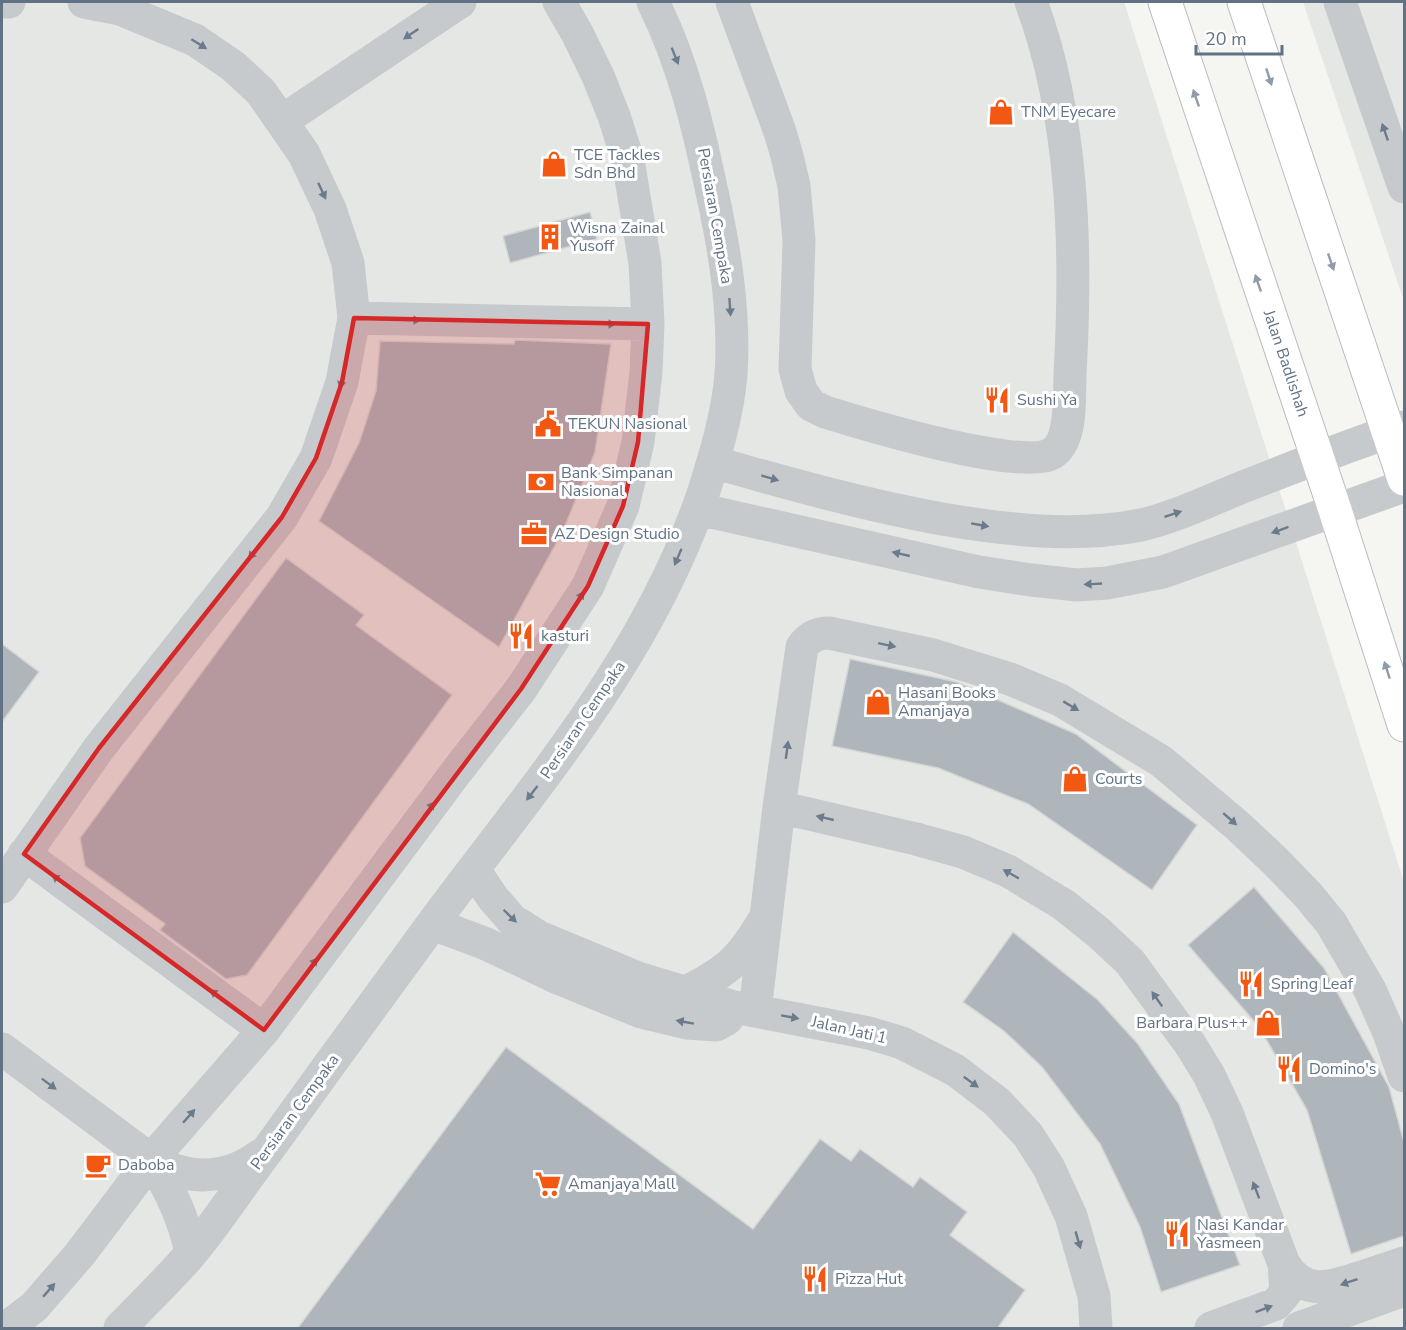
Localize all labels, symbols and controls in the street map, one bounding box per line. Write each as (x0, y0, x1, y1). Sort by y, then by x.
scale bar (1196, 18, 1282, 56)
text: 20 m (1205, 27, 1247, 51)
one-way arrow (403, 28, 419, 39)
one-way arrow (191, 38, 207, 49)
one-way arrow (670, 47, 680, 65)
one-way arrow (1265, 68, 1274, 86)
one-way arrow (1191, 89, 1201, 107)
shop icon: TNM Eyecare (986, 97, 1016, 127)
place label: TNM Eyecare (1021, 101, 1116, 123)
one-way arrow (1380, 123, 1390, 141)
place label: TCE Tackles Sdn Bhd (574, 144, 660, 184)
street label: Persiaran Cempaka (692, 146, 738, 286)
shop icon: TCE Tackles Sdn Bhd (539, 149, 569, 179)
one-way arrow (317, 183, 326, 200)
place label: Wisna Zainal Yusoff (569, 217, 665, 257)
building icon: Wisna Zainal Yusoff (535, 222, 565, 252)
one-way arrow (1327, 253, 1336, 271)
one-way arrow (1253, 274, 1263, 292)
one-way arrow (725, 297, 734, 316)
street label: Jalan Badlishah (1257, 306, 1314, 420)
one-way arrow (403, 315, 422, 325)
one-way arrow (598, 319, 617, 329)
one-way arrow (337, 371, 347, 389)
restaurant icon: Sushi Ya (982, 385, 1012, 415)
place label: Sushi Ya (1017, 389, 1077, 411)
public building icon: TEKUN Nasional (533, 409, 563, 439)
place label: TEKUN Nasional (568, 413, 688, 435)
place label: Bank Simpanan Nasional (561, 462, 673, 502)
bank icon: Bank Simpanan Nasional (526, 467, 556, 497)
one-way arrow (761, 474, 779, 483)
one-way arrow (1164, 509, 1182, 519)
office icon: AZ Design Studio (519, 519, 549, 549)
one-way arrow (971, 521, 990, 530)
place label: AZ Design Studio (554, 523, 680, 545)
one-way arrow (1271, 525, 1289, 535)
one-way arrow (248, 544, 261, 560)
one-way arrow (673, 548, 683, 566)
one-way arrow (892, 549, 911, 559)
one-way arrow (1084, 579, 1103, 588)
one-way arrow (574, 591, 585, 607)
restaurant icon: kasturi (506, 621, 536, 651)
place label: kasturi (541, 625, 589, 647)
one-way arrow (878, 641, 897, 650)
street label: Persiaran Cempaka (535, 657, 631, 783)
one-way arrow (1381, 661, 1391, 679)
place label: Hasani Books Amanjaya (898, 682, 996, 722)
shop icon: Hasani Books Amanjaya (863, 687, 893, 717)
one-way arrow (1063, 701, 1079, 712)
one-way arrow (783, 740, 792, 759)
shop icon: Courts (1060, 764, 1090, 794)
place label: Courts (1095, 768, 1143, 790)
one-way arrow (526, 786, 538, 801)
one-way arrow (423, 801, 435, 817)
one-way arrow (1222, 812, 1237, 825)
one-way arrow (815, 813, 834, 822)
one-way arrow (1002, 869, 1019, 879)
one-way arrow (52, 874, 68, 886)
one-way arrow (502, 909, 517, 923)
one-way arrow (306, 957, 318, 972)
restaurant icon: Spring Leaf (1236, 969, 1266, 999)
place label: Spring Leaf (1271, 973, 1354, 995)
one-way arrow (209, 989, 225, 1001)
one-way arrow (1151, 992, 1163, 1008)
shop icon: Barbara Plus++ (1253, 1008, 1283, 1038)
street label: Jalan Jati 1 (808, 1010, 889, 1049)
place label: Barbara Plus++ (1136, 1012, 1248, 1034)
one-way arrow (780, 1013, 799, 1022)
one-way arrow (675, 1017, 694, 1026)
street label: Persiaran Cempaka (246, 1050, 344, 1174)
restaurant icon: Domino's (1274, 1054, 1304, 1084)
place label: Domino's (1309, 1058, 1376, 1080)
one-way arrow (962, 1076, 978, 1088)
one-way arrow (40, 1078, 56, 1090)
one-way arrow (182, 1109, 195, 1124)
cafe icon: Daboba (83, 1150, 113, 1180)
place label: Daboba (118, 1154, 174, 1176)
supermarket icon: Amanjaya Mall (533, 1169, 563, 1199)
place label: Amanjaya Mall (568, 1173, 676, 1195)
one-way arrow (1251, 1181, 1260, 1199)
place label: Nasi Kandar Yasmeen (1196, 1214, 1284, 1254)
restaurant icon: Nasi Kandar Yasmeen (1162, 1219, 1192, 1249)
one-way arrow (1074, 1231, 1083, 1249)
restaurant icon: Pizza Hut (800, 1264, 830, 1294)
place label: Pizza Hut (835, 1268, 903, 1290)
one-way arrow (1340, 1277, 1358, 1287)
one-way arrow (43, 1282, 56, 1298)
one-way arrow (1255, 1303, 1273, 1313)

